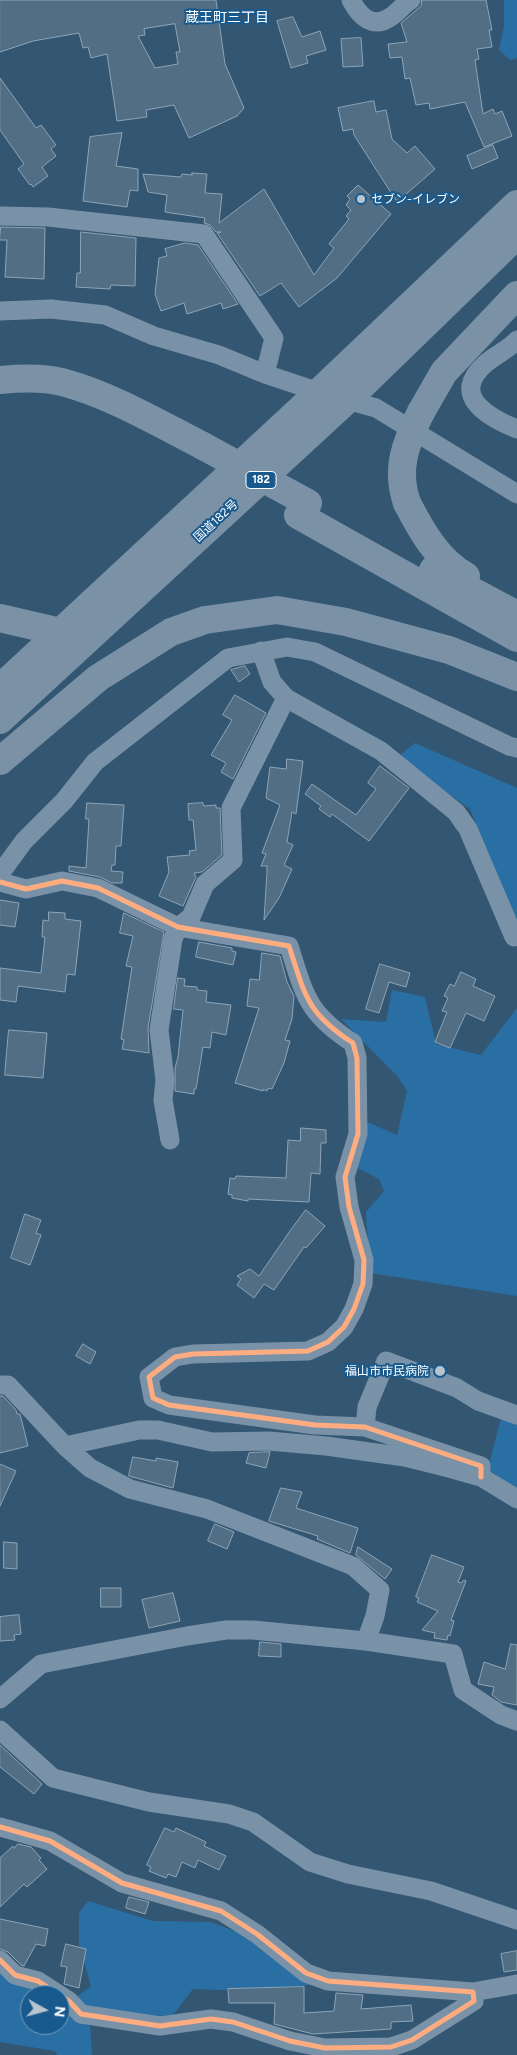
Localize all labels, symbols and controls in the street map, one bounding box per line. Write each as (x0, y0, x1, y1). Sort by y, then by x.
district label: 蔵王町三丁目 (185, 10, 269, 26)
place label: セブン-イレブン (371, 192, 460, 206)
marker: セブン-イレブン (355, 193, 367, 205)
road number: 182 (246, 472, 276, 488)
street label: 国道182号 (191, 497, 241, 545)
place label: 福山市市民病院 (345, 1364, 429, 1378)
marker: 福山市市民病院 (433, 1364, 447, 1378)
north arrow (20, 1985, 70, 2035)
text: N (50, 2005, 68, 2018)

